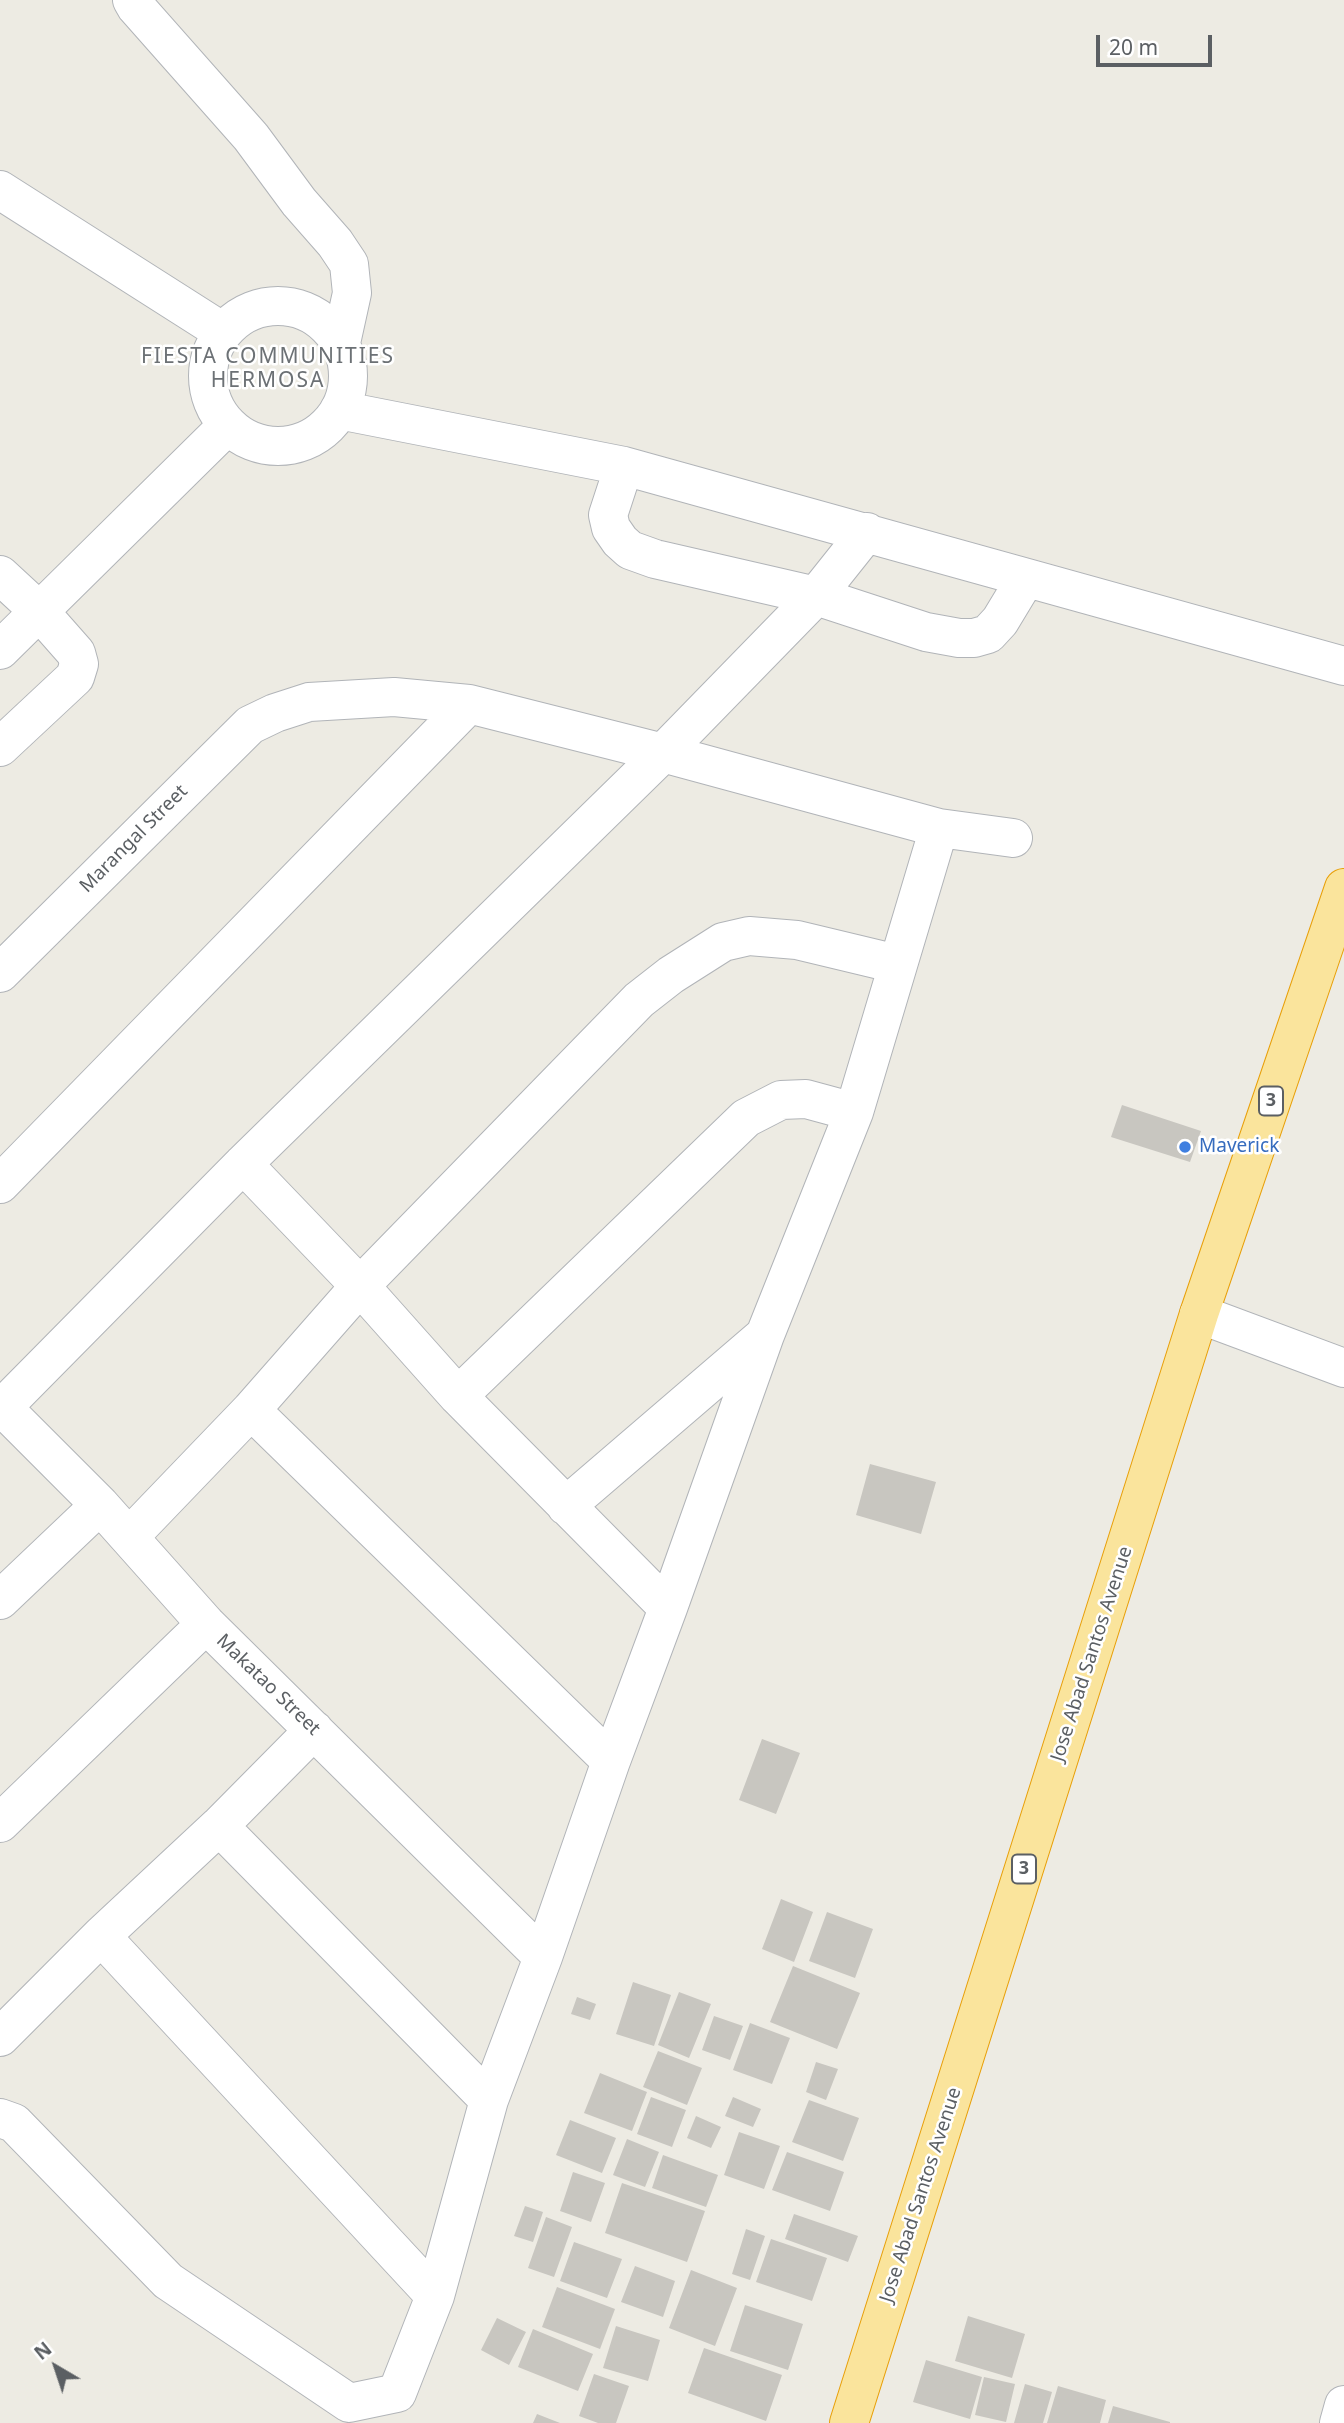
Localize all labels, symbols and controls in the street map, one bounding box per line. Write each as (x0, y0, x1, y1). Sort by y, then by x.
scale bar (1099, 21, 1214, 65)
text: 20 m (1109, 33, 1158, 61)
district label: FIESTA COMMUNITIES HERMOSA (143, 344, 393, 394)
street label: Marangal Street (75, 780, 193, 898)
road number: 3 (1259, 1086, 1283, 1116)
place label: Maverick (1199, 1136, 1279, 1158)
marker: Maverick (1177, 1139, 1193, 1155)
street label: Jose Abad Santos Avenue (1046, 1544, 1138, 1764)
street label: Makatao Street (211, 1630, 325, 1740)
road number: 3 (1012, 1854, 1036, 1884)
street label: Jose Abad Santos Avenue (875, 2085, 967, 2305)
north arrow (21, 2332, 91, 2402)
text: N (29, 2336, 57, 2366)

